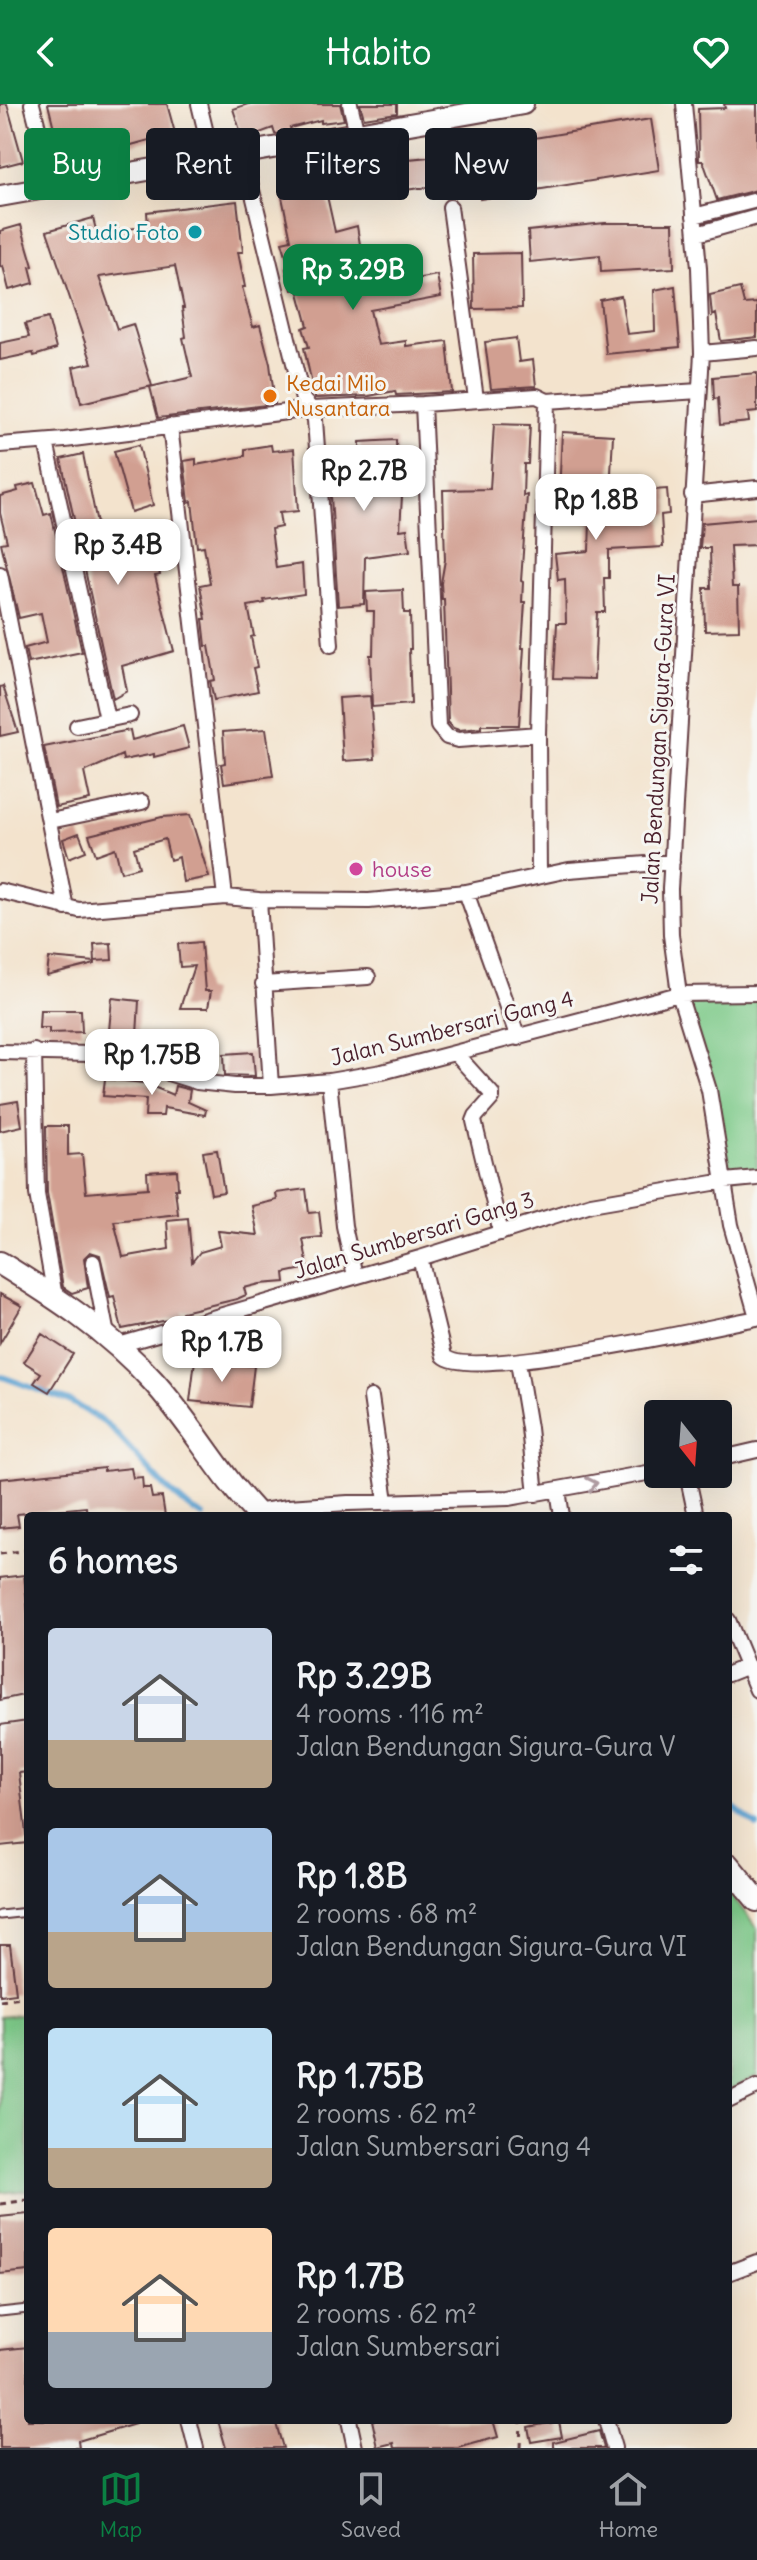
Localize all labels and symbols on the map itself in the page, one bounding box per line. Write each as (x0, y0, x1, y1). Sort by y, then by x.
place label: Studio Foto (68, 218, 179, 246)
marker: Studio Foto (186, 223, 204, 241)
pin: Rp 3.29B (270, 244, 436, 312)
place label: Kedai Milo Nusantara (286, 369, 390, 422)
marker: Kedai Milo Nusantara (261, 387, 279, 405)
pin: Rp 2.7B (290, 445, 438, 513)
pin: Rp 1.8B (522, 474, 670, 542)
pin: Rp 3.4B (44, 519, 192, 587)
street label: Jalan Bendungan Sigura-Gura VI (635, 573, 681, 905)
place label: house (372, 855, 432, 883)
marker: house (347, 860, 365, 878)
street label: Jalan Sumbersari Gang 4 (328, 984, 576, 1072)
pin: Rp 1.75B (69, 1029, 235, 1097)
street label: Jalan Sumbersari Gang 3 (291, 1185, 537, 1285)
pin: Rp 1.7B (148, 1316, 296, 1384)
north arrow (644, 1400, 732, 1488)
one-way arrow (585, 1476, 598, 1493)

